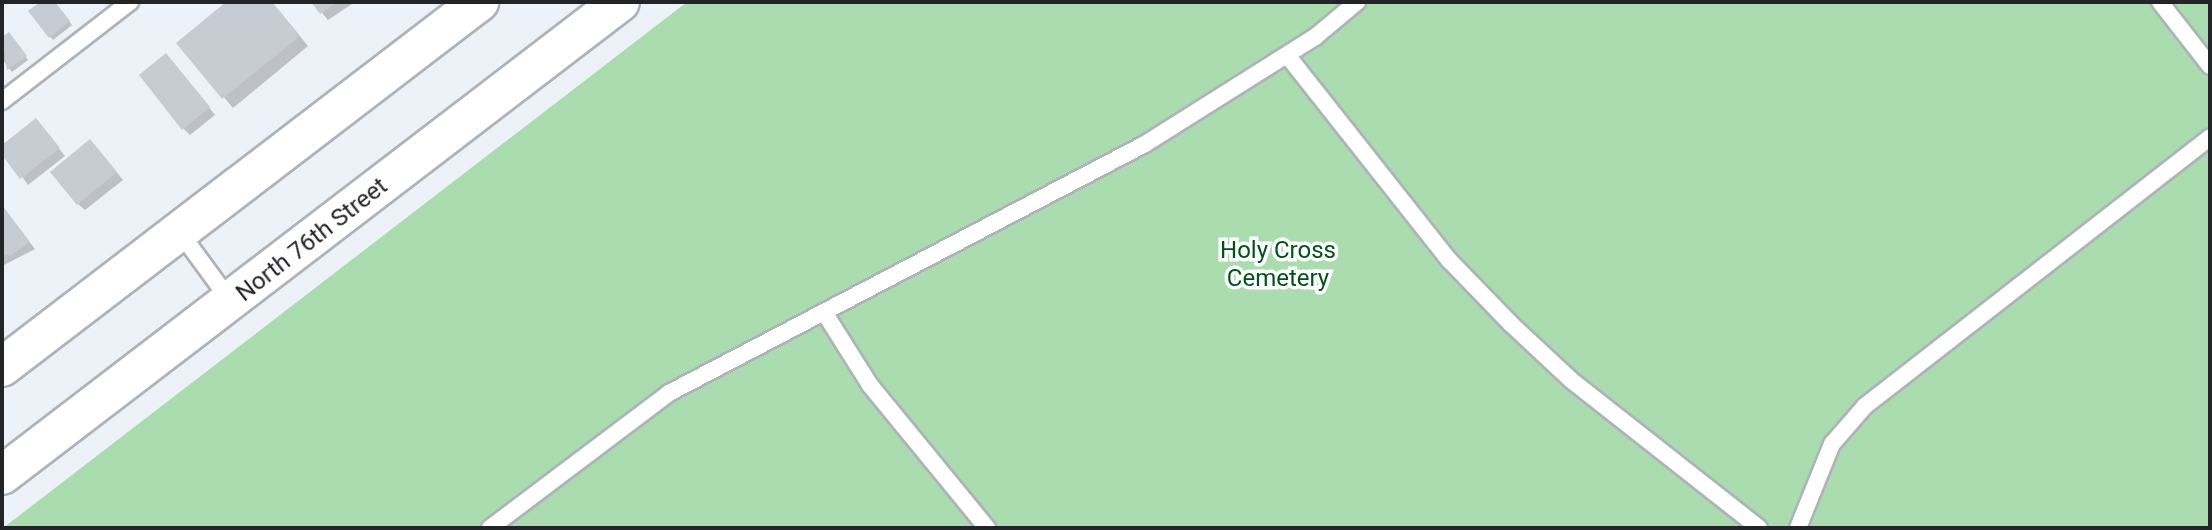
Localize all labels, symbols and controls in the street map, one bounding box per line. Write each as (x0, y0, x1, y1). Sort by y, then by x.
street label: North 76th Street (231, 172, 393, 308)
park label: Holy Cross Cemetery (1220, 237, 1336, 293)

